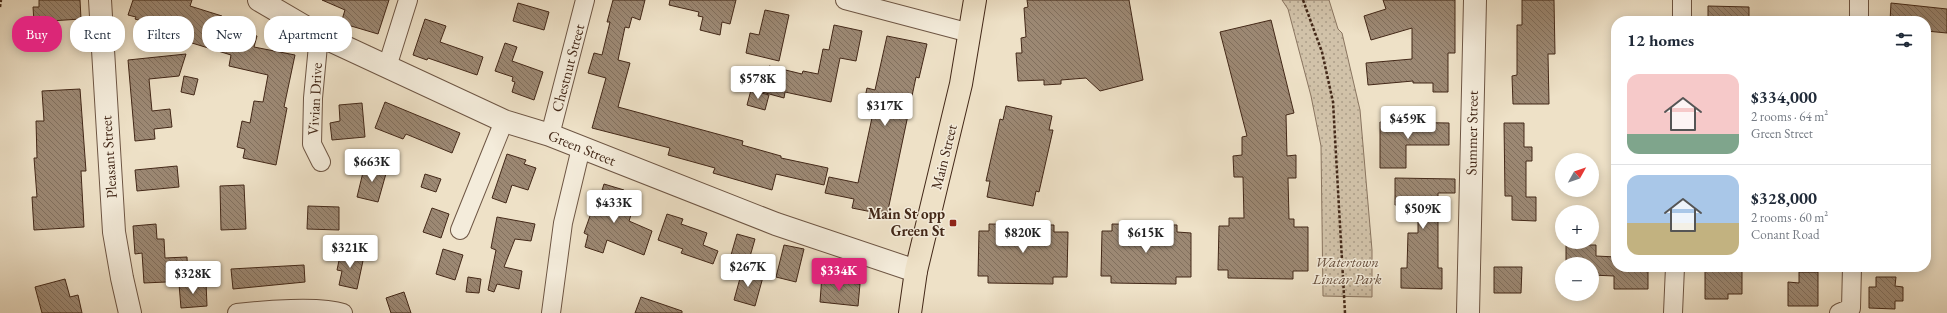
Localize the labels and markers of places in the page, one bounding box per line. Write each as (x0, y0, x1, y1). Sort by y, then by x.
pin: $578K (730, 66, 786, 100)
pin: $317K (857, 93, 913, 127)
pin: $459K (1380, 106, 1436, 140)
pin: $663K (344, 149, 400, 183)
pin: $433K (586, 190, 642, 224)
pin: $509K (1395, 196, 1451, 230)
place label: Main St opp Green St (868, 204, 945, 240)
marker: Main St opp Green St (948, 218, 958, 228)
pin: $820K (995, 220, 1051, 254)
pin: $615K (1118, 220, 1174, 254)
pin: $321K (322, 235, 378, 269)
pin: $267K (720, 254, 776, 288)
pin: $334K (811, 258, 867, 292)
pin: $328K (165, 261, 221, 295)

